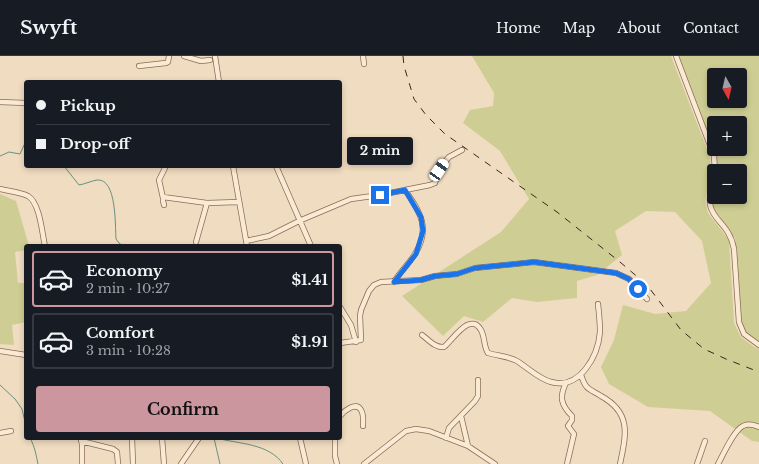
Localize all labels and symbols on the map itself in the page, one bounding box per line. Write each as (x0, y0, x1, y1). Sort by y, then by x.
north arrow (707, 68, 747, 108)
callout: 2 min (347, 137, 413, 165)
car (427, 157, 451, 183)
route end (371, 186, 389, 204)
route start (629, 280, 647, 298)

